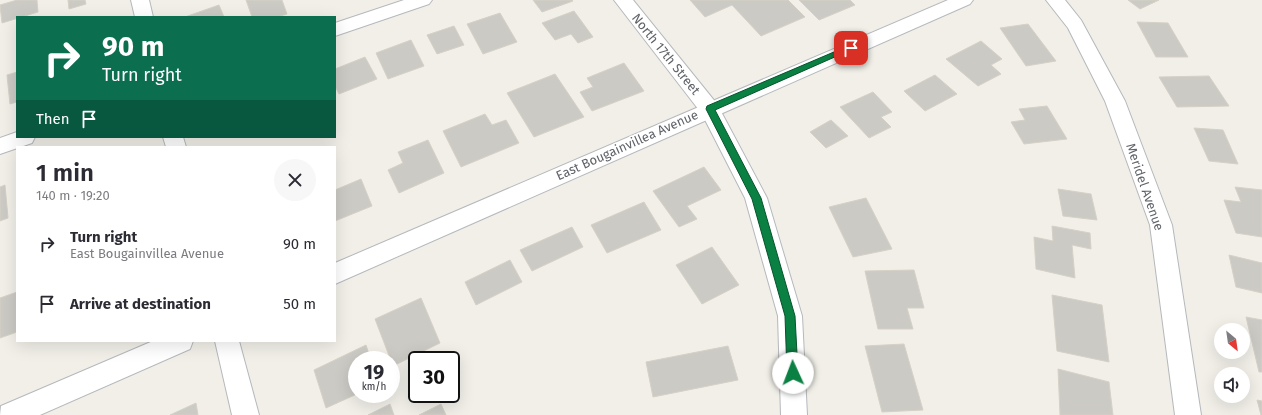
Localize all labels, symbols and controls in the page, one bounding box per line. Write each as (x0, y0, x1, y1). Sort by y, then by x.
street label: North 17th Street (629, 11, 703, 98)
text: 90 m (102, 30, 164, 63)
pin (834, 31, 868, 65)
icon: right (36, 32, 88, 84)
icon: arrive (840, 37, 862, 59)
text: Turn right (102, 64, 182, 86)
street label: East Bougainvillea Avenue (554, 107, 700, 183)
icon: arrive (78, 108, 100, 130)
text: Then (36, 110, 70, 128)
street label: Meridel Avenue (1123, 141, 1167, 233)
text: 1 min (36, 159, 94, 187)
button: close (274, 159, 316, 201)
text: 140 m · 19:20 (36, 188, 110, 203)
text: Turn right (70, 228, 137, 246)
icon: right (36, 233, 58, 255)
text: 90 m (283, 235, 316, 253)
text: East Bougainvillea Avenue (70, 246, 224, 261)
icon: arrive (36, 293, 58, 315)
text: Arrive at destination (70, 295, 211, 313)
text: 50 m (283, 295, 316, 313)
north arrow (1214, 323, 1250, 359)
map controls (1214, 323, 1250, 403)
speed limit sign: 30 (408, 351, 460, 403)
position arrow (772, 352, 814, 394)
text: 19 (364, 360, 384, 384)
button: sound (1214, 367, 1250, 403)
text: km/h (362, 381, 386, 393)

